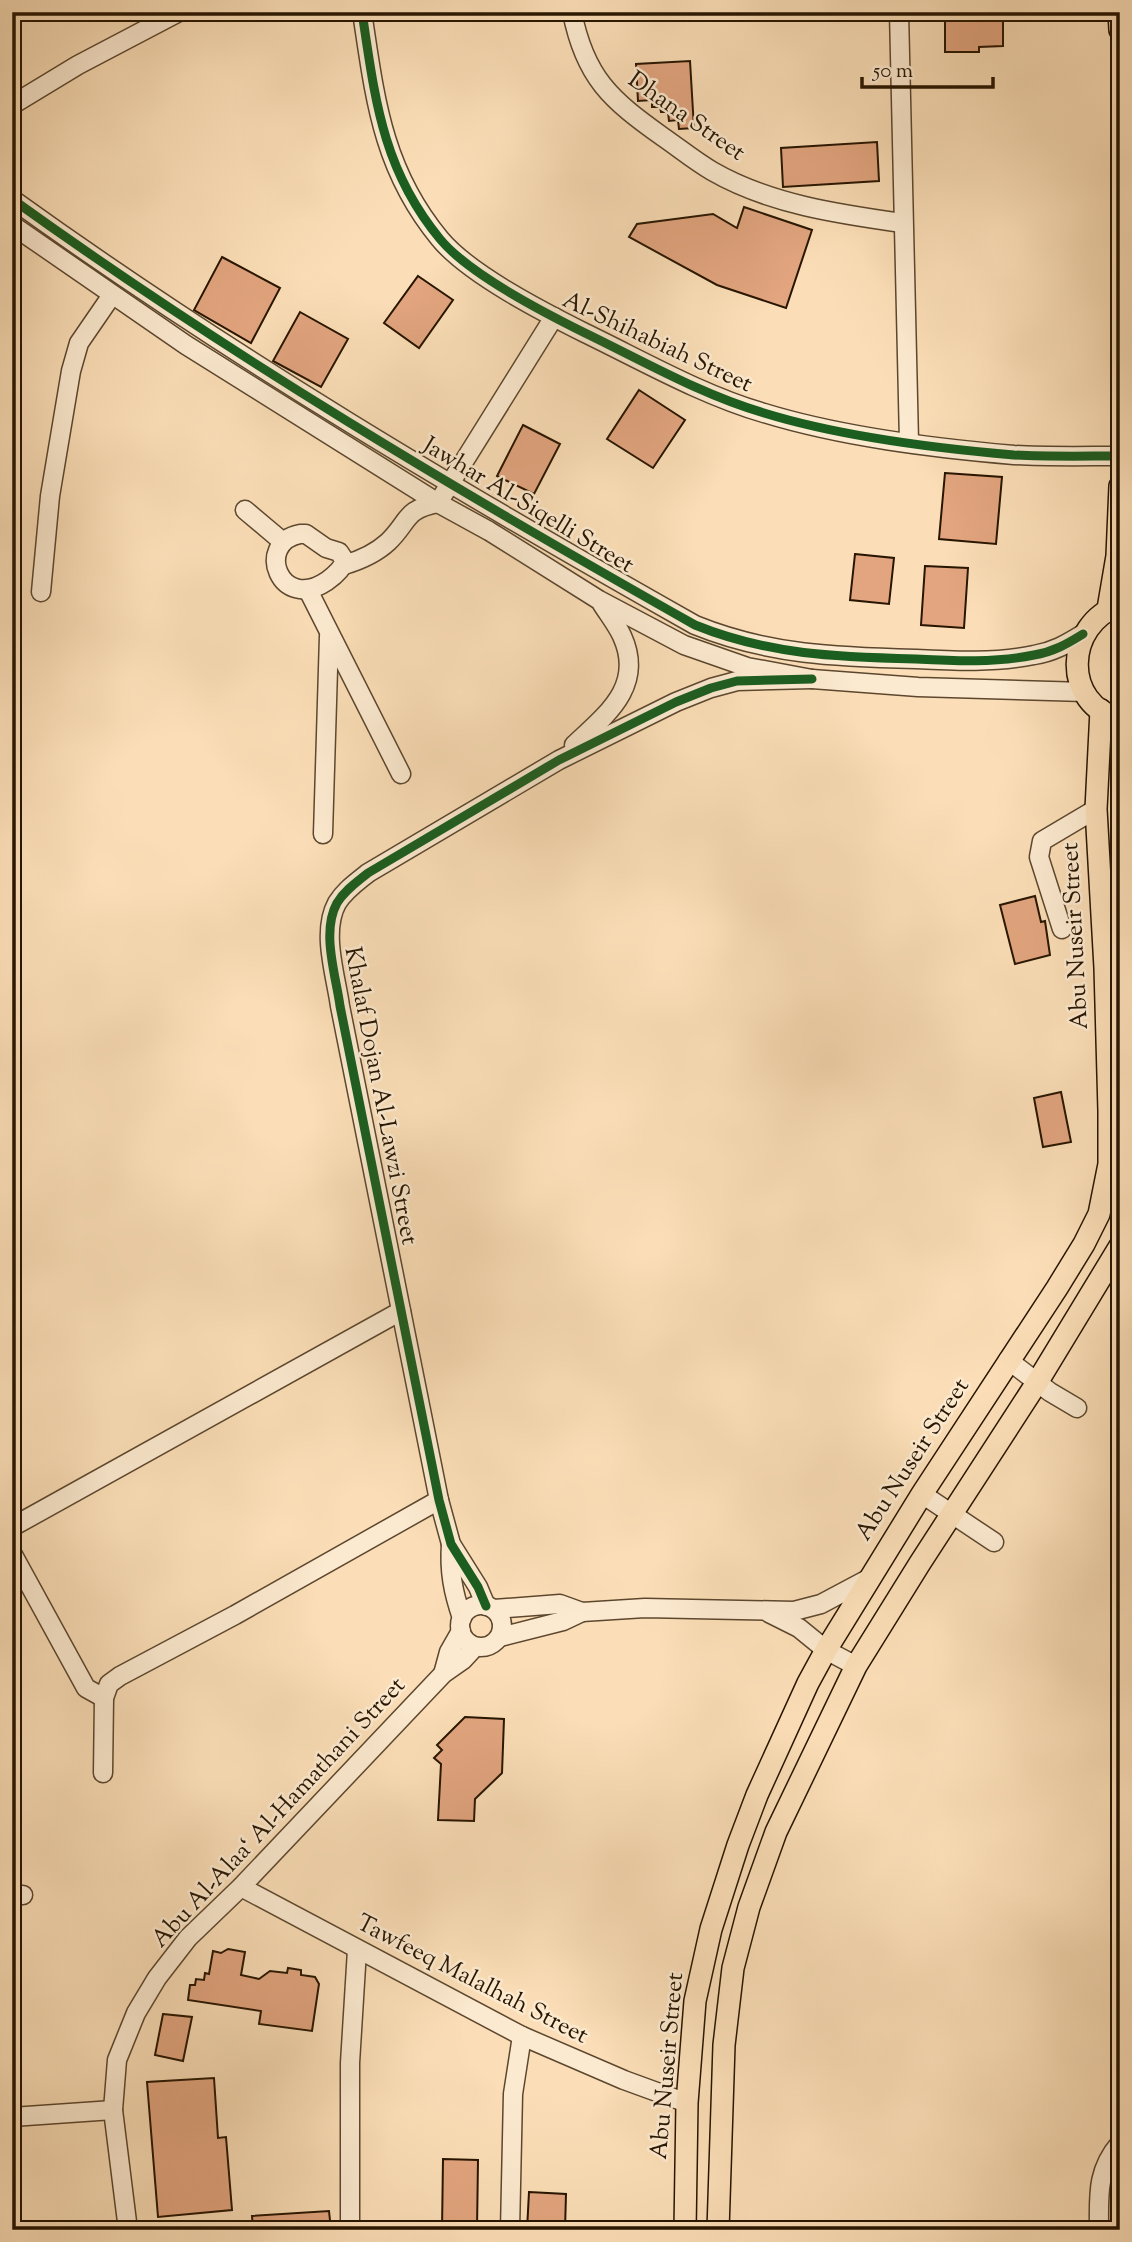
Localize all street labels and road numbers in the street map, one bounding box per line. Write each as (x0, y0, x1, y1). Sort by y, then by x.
street label: Dhana Street (620, 64, 752, 170)
street label: Al-Shihabiah Street (556, 284, 758, 402)
street label: Jawhar Al-Siqelli Street (414, 428, 640, 583)
street label: Abu Nuseir Street (1054, 841, 1098, 1031)
street label: Khalaf Dojan Al-Lawzi Street (334, 944, 426, 1248)
street label: Abu Nuseir Street (848, 1372, 978, 1548)
street label: Abu Al-Alaa‘ Al-Hamathani Street (144, 1670, 414, 1956)
street label: Tawfeeq Malalhah Street (350, 1907, 594, 2053)
street label: Abu Nuseir Street (643, 1971, 693, 2161)

